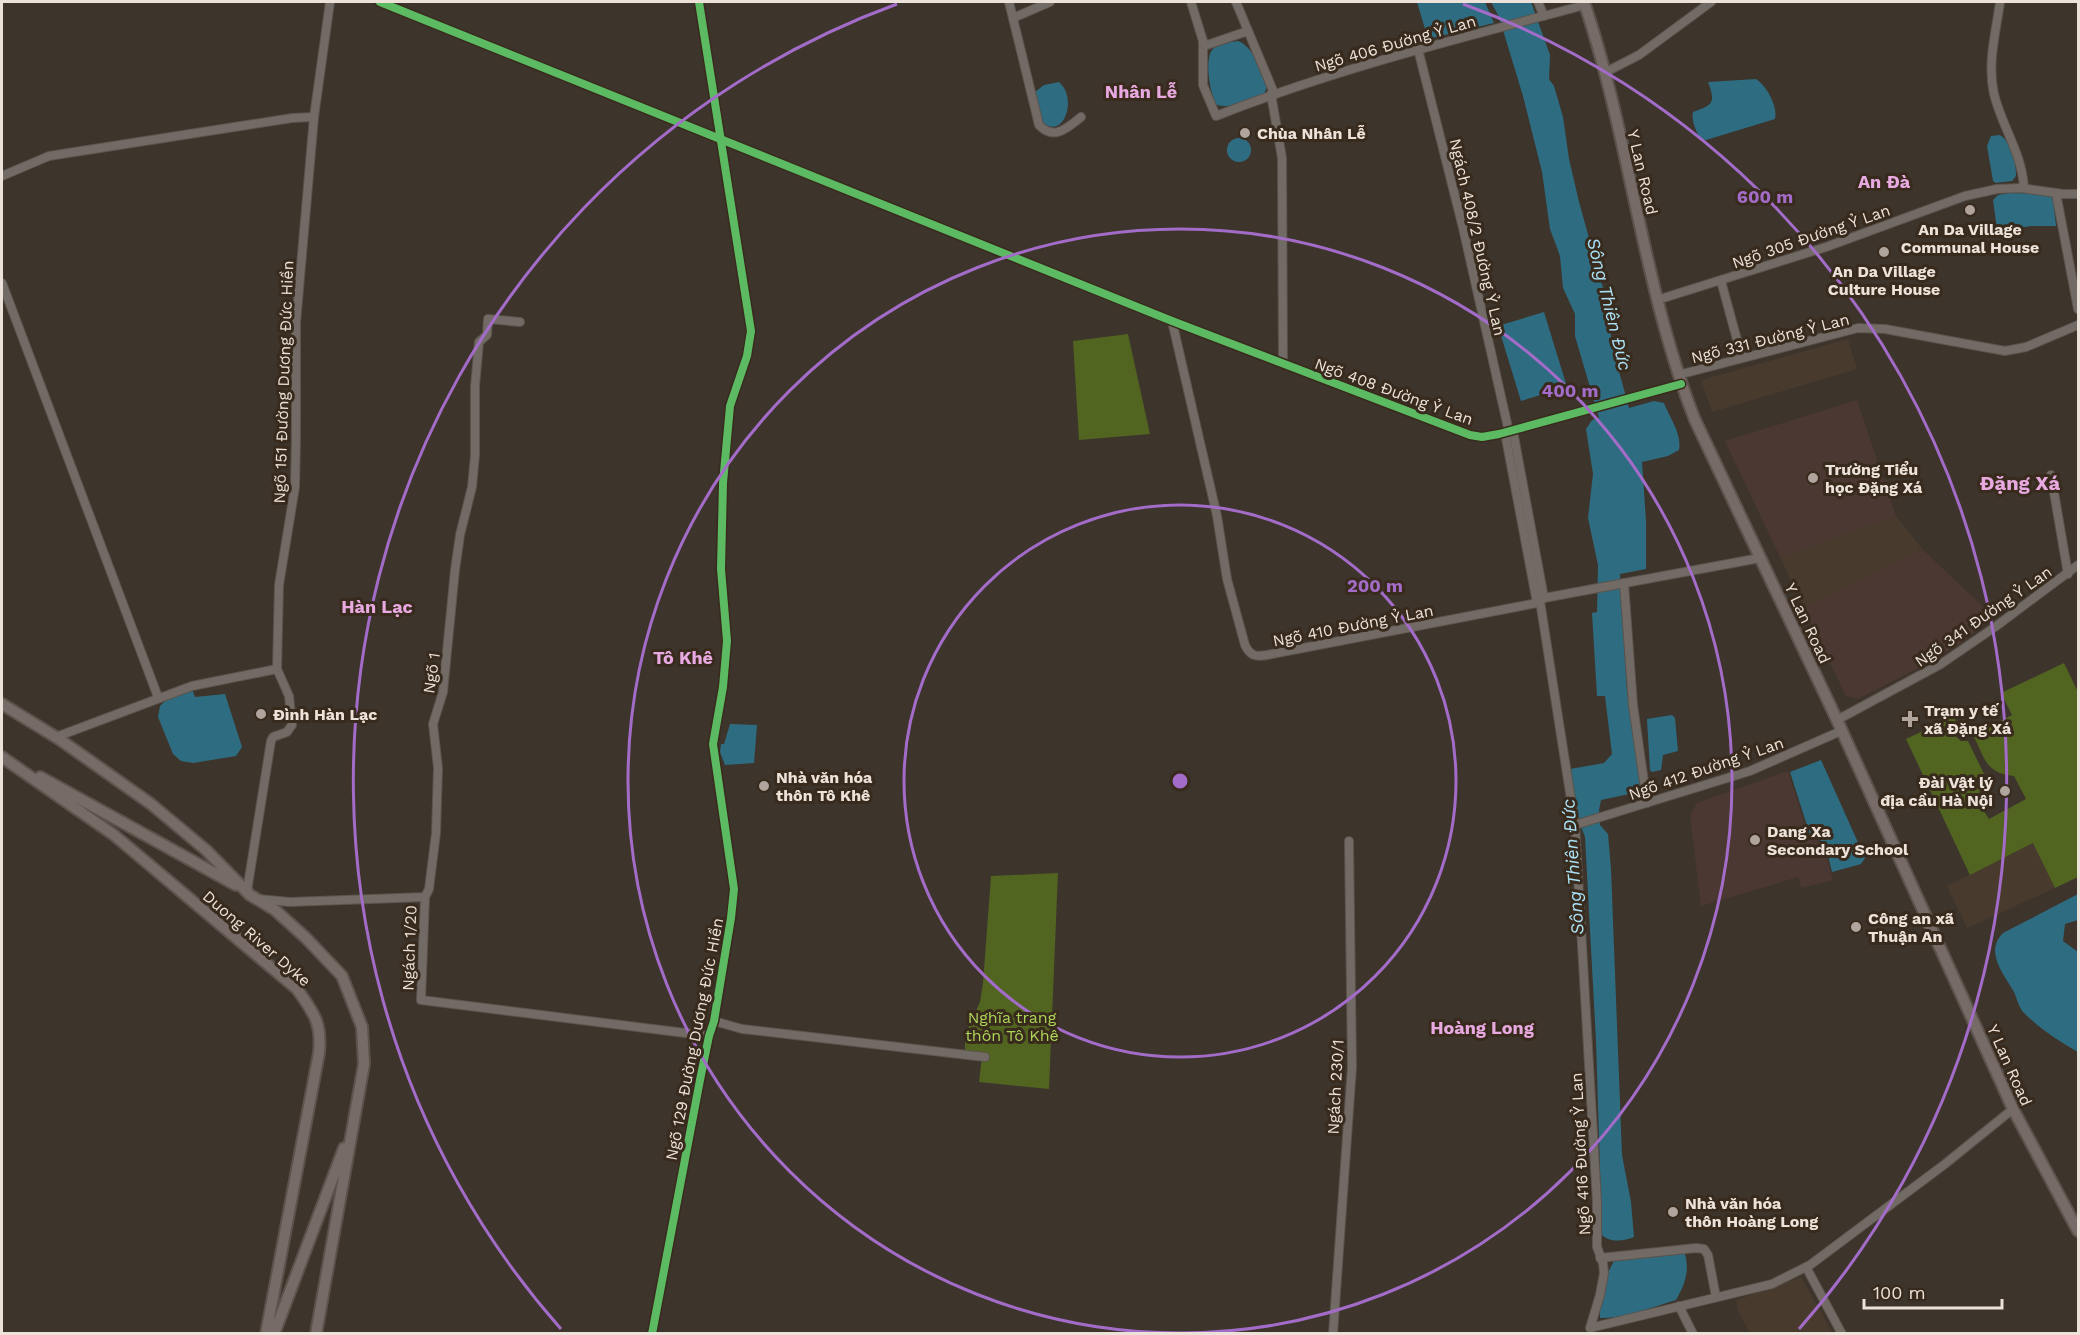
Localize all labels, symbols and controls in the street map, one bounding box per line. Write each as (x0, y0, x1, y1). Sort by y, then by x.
street label: Ngõ 406 Đường Ỷ Lan (1312, 11, 1478, 76)
district label: Nhân Lễ (1105, 81, 1177, 102)
place label: Chùa Nhân Lễ (1257, 124, 1366, 143)
marker: Chùa Nhân Lễ (1238, 126, 1252, 140)
street label: Y Lan Road (1623, 128, 1662, 217)
street label: Ngách 408/2 Đường Ỷ Lan (1446, 137, 1509, 338)
district label: An Đà (1858, 171, 1911, 192)
text: 600 m (1737, 186, 1793, 207)
street label: Ngõ 305 Đường Ỷ Lan (1730, 200, 1893, 272)
marker: An Da Village Communal House (1963, 203, 1977, 217)
place label: An Da Village Communal House (1901, 220, 2039, 257)
water label: Sông Thiên Đức (1583, 235, 1636, 373)
marker: An Da Village Culture House (1877, 245, 1891, 259)
street label: Ngõ 151 Đường Dương Đức Hiền (270, 260, 297, 504)
place label: An Da Village Culture House (1828, 262, 1940, 299)
street label: Ngõ 331 Đường Ỷ Lan (1689, 310, 1851, 367)
street label: Ngõ 408 Đường Ỷ Lan (1312, 354, 1476, 429)
text: 400 m (1542, 380, 1598, 401)
place label: Trường Tiểu học Đặng Xá (1825, 460, 1923, 497)
marker: Trường Tiểu học Đặng Xá (1806, 471, 1820, 485)
district label: Đặng Xá (1980, 471, 2061, 495)
street label: Ngõ 341 Đường Ỷ Lan (1911, 562, 2055, 671)
text: 200 m (1347, 575, 1403, 596)
street label: Y Lan Road (1781, 580, 1835, 667)
district label: Hàn Lạc (341, 596, 413, 617)
street label: Ngõ 410 Đường Ỷ Lan (1271, 601, 1435, 650)
district label: Tô Khê (653, 647, 713, 668)
street label: Ngõ 1 (419, 651, 444, 695)
place label: Trạm y tế xã Đặng Xá (1924, 701, 2012, 738)
place label: Đình Hàn Lạc (273, 705, 377, 724)
marker: Đình Hàn Lạc (254, 707, 268, 721)
marker: Trạm y tế xã Đặng Xá (1901, 710, 1919, 728)
street label: Ngõ 412 Đường Ỷ Lan (1626, 733, 1786, 804)
place label: Nhà văn hóa thôn Tô Khê (776, 768, 873, 805)
centre of rings (1170, 771, 1190, 791)
place label: Đài Vật lý địa cầu Hà Nội (1880, 773, 1994, 810)
marker: Nhà văn hóa thôn Tô Khê (757, 779, 771, 793)
marker: Đài Vật lý địa cầu Hà Nội (1998, 784, 2012, 798)
water label: Sông Thiên Đức (1557, 798, 1588, 936)
place label: Dang Xa Secondary School (1767, 822, 1909, 859)
marker: Dang Xa Secondary School (1748, 833, 1762, 847)
street label: Duong River Dyke (199, 886, 314, 990)
street label: Ngách 1/20 (399, 905, 420, 991)
place label: Công an xã Thuận An (1868, 909, 1955, 946)
street label: Ngõ 129 Đường Dương Đức Hiền (662, 916, 727, 1162)
marker: Công an xã Thuận An (1849, 920, 1863, 934)
park label: Nghĩa trang thôn Tô Khê (965, 1008, 1059, 1045)
district label: Hoàng Long (1430, 1017, 1535, 1038)
street label: Y Lan Road (1983, 1022, 2036, 1109)
street label: Ngách 230/1 (1324, 1039, 1347, 1135)
street label: Ngõ 416 Đường Ỷ Lan (1567, 1072, 1594, 1236)
place label: Nhà văn hóa thôn Hoàng Long (1685, 1194, 1818, 1231)
marker: Nhà văn hóa thôn Hoàng Long (1666, 1205, 1680, 1219)
scale bar (1864, 1272, 2002, 1310)
text: 100 m (1873, 1282, 1926, 1303)

